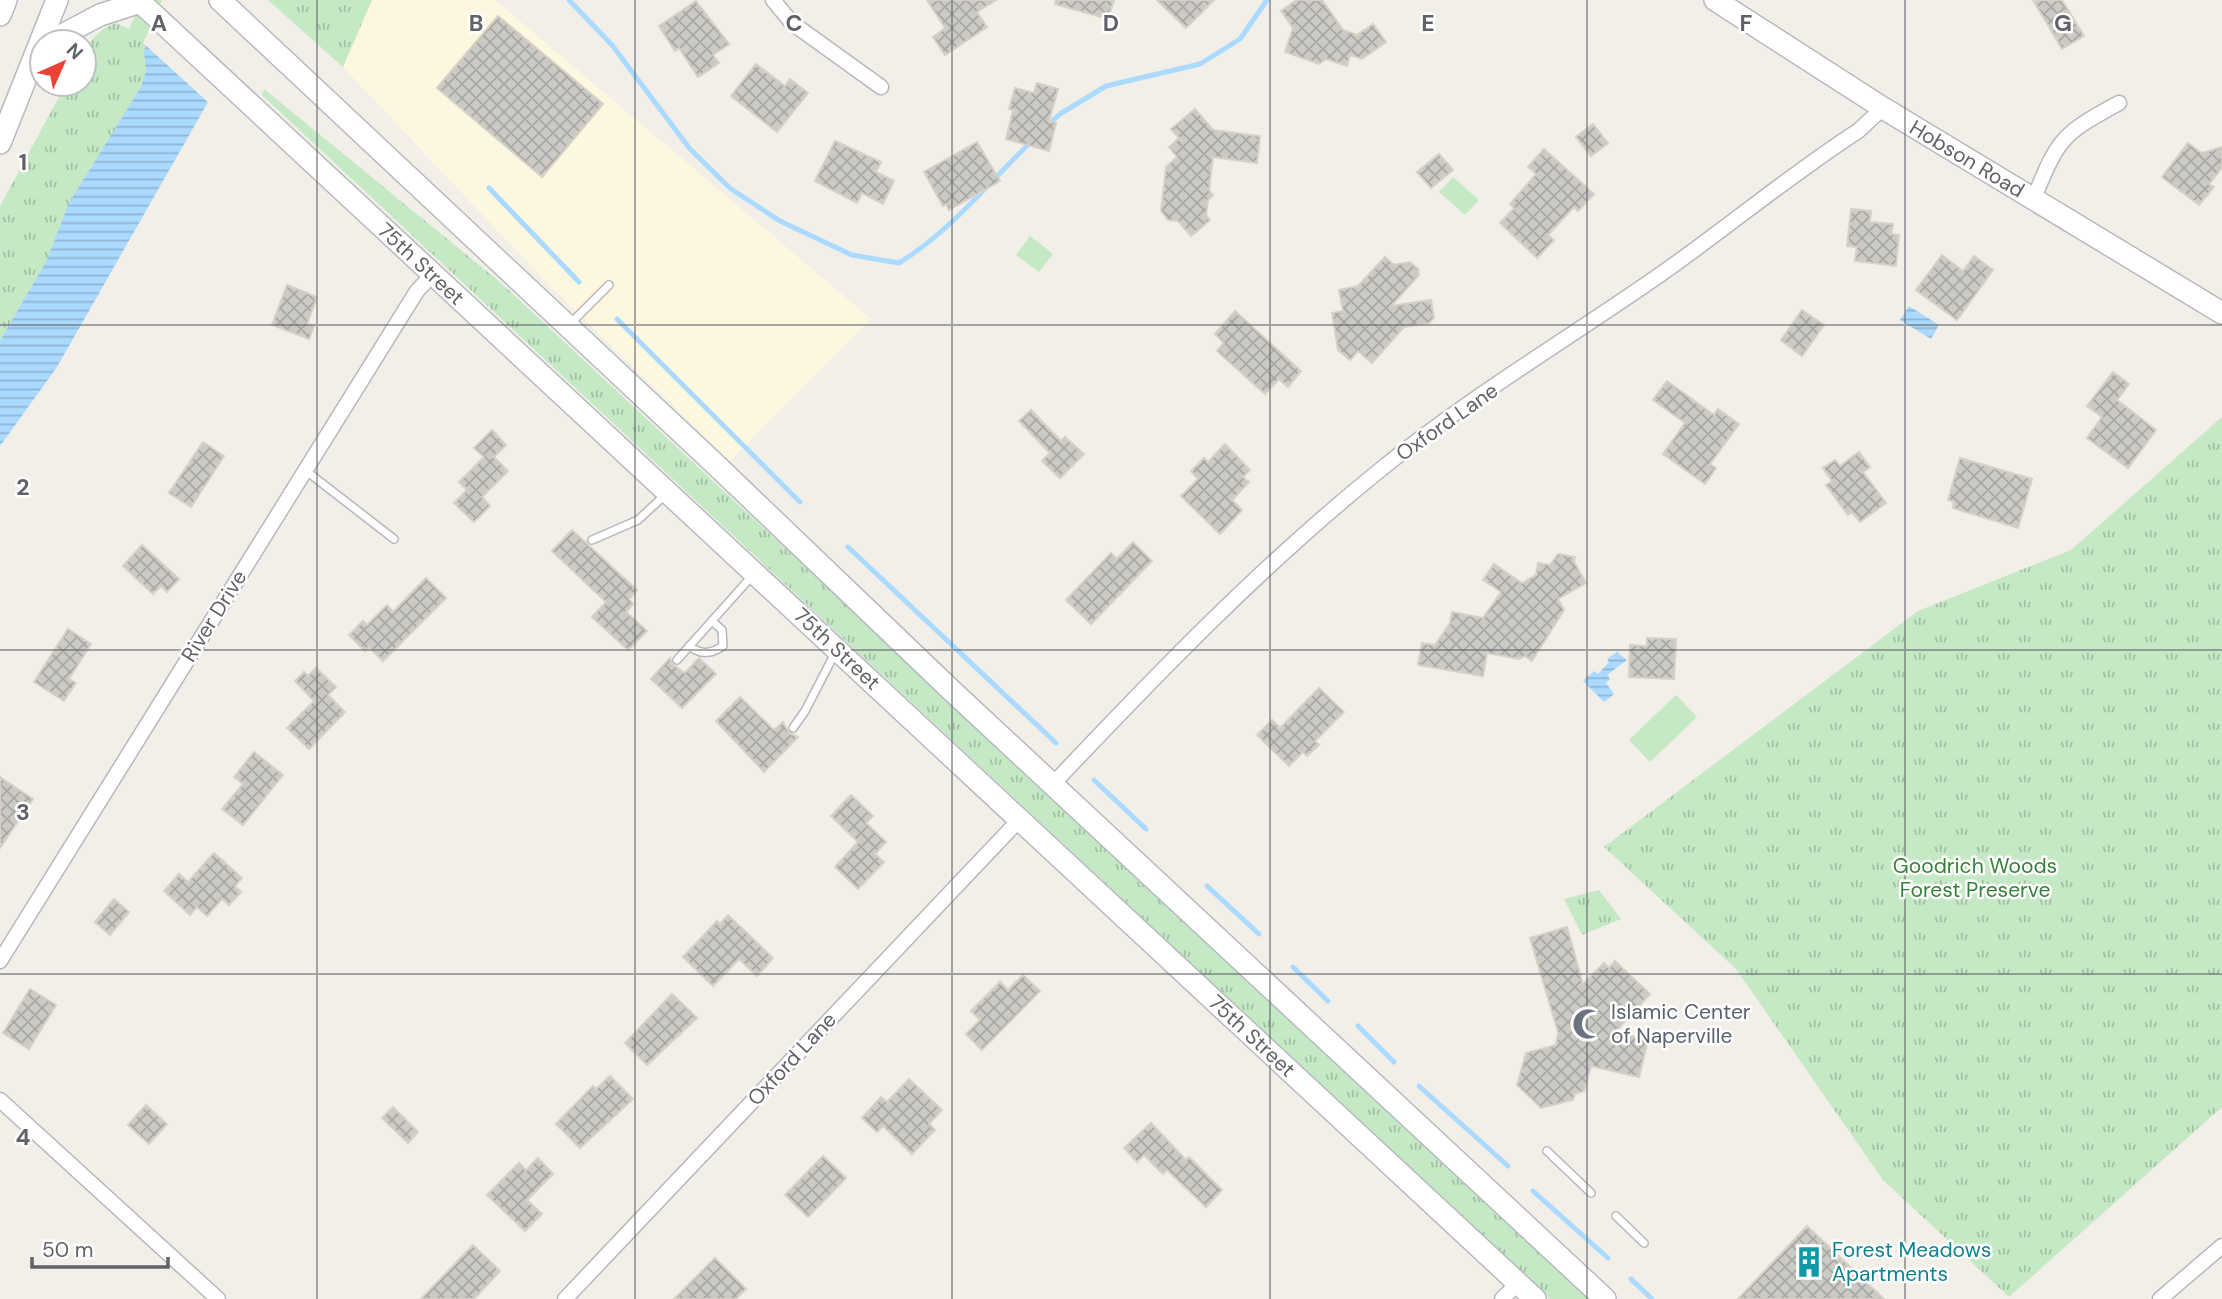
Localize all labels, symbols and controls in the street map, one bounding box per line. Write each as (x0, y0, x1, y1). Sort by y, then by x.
text: A (151, 8, 167, 38)
text: B (469, 8, 483, 38)
text: C (786, 8, 802, 38)
text: D (1103, 8, 1119, 38)
text: E (1421, 8, 1435, 38)
text: F (1740, 8, 1753, 38)
text: G (2054, 8, 2072, 38)
north arrow (28, 28, 98, 98)
text: N (61, 38, 88, 65)
street label: Hobson Road (1904, 114, 2030, 204)
text: 1 (19, 147, 27, 177)
street label: 75th Street (372, 217, 470, 311)
street label: Oxford Lane (1390, 377, 1504, 467)
text: 2 (16, 472, 30, 502)
street label: River Drive (175, 565, 253, 667)
street label: 75th Street (788, 602, 886, 696)
text: 3 (16, 797, 30, 827)
park label: Goodrich Woods Forest Preserve (1893, 852, 2057, 904)
street label: 75th Street (1203, 989, 1301, 1083)
place label: Islamic Center of Naperville (1611, 998, 1751, 1050)
street label: Oxford Lane (741, 1006, 843, 1112)
mosque icon: Islamic Center of Naperville (1571, 1007, 1605, 1041)
text: 4 (16, 1122, 31, 1152)
scale bar (32, 1226, 168, 1270)
text: 50 m (42, 1236, 93, 1264)
place label: Forest Meadows Apartments (1832, 1236, 1991, 1288)
building icon: Forest Meadows Apartments (1792, 1245, 1826, 1279)

